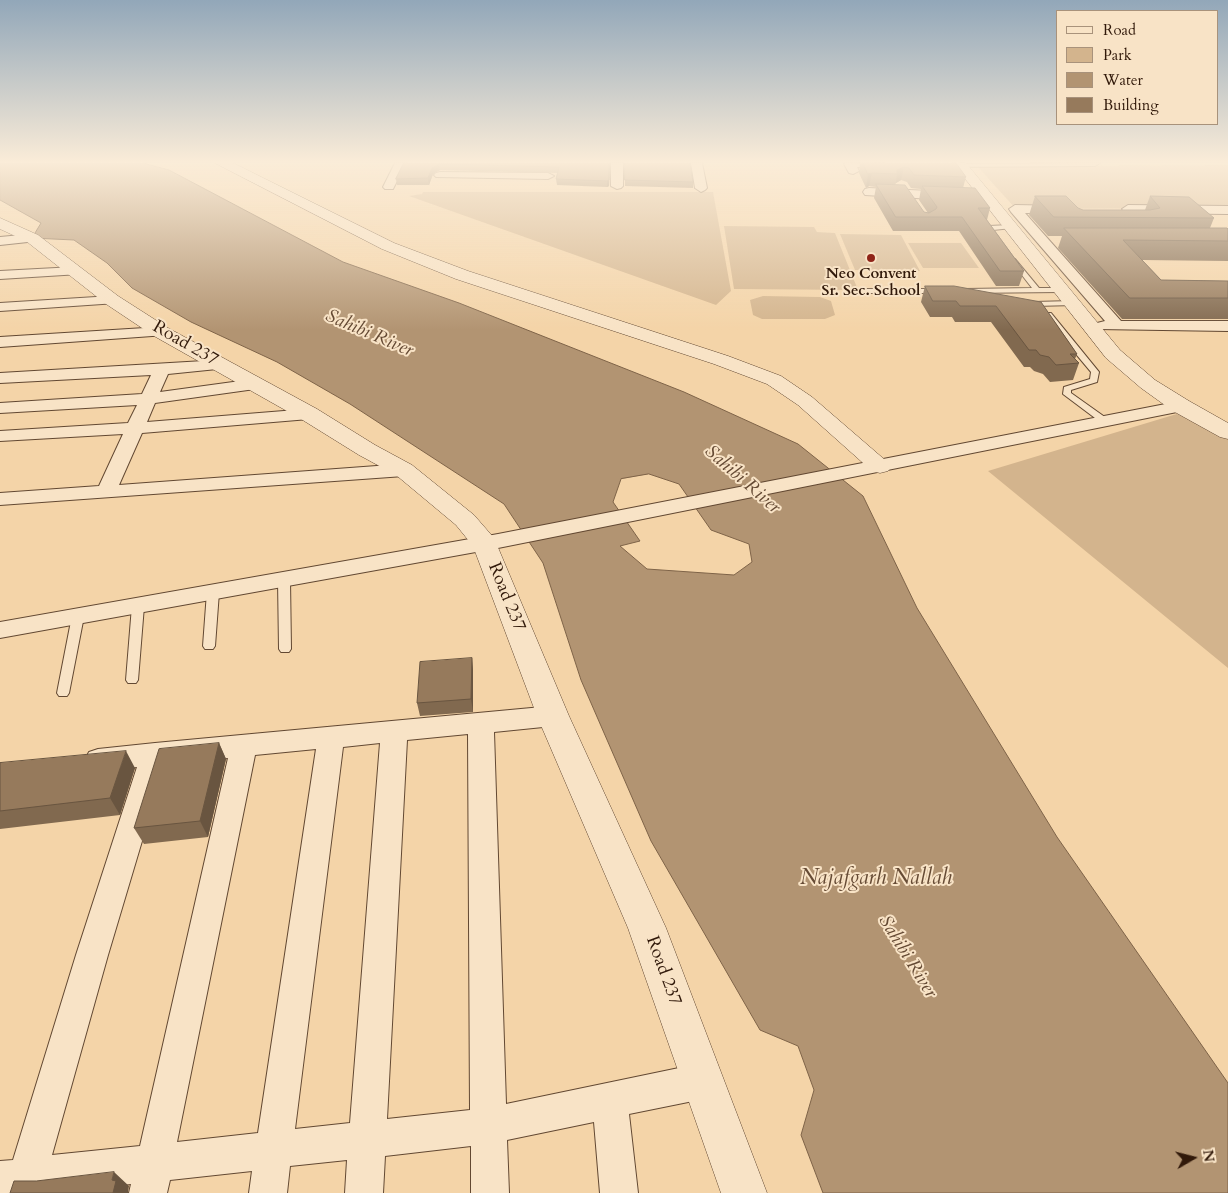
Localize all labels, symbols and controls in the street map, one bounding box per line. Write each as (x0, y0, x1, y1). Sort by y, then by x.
legend (1056, 10, 1218, 125)
text: Road (1103, 20, 1136, 40)
text: Park (1103, 45, 1132, 65)
text: Water (1103, 70, 1143, 90)
text: Building (1103, 95, 1159, 115)
marker: Neo Convent Sr. Sec. School (865, 252, 877, 264)
place label: Neo Convent Sr. Sec. School (822, 266, 920, 301)
water label: Sahibi River (322, 305, 416, 363)
street label: Road 237 (148, 317, 222, 371)
water label: Sahibi River (699, 441, 785, 519)
street label: Road 237 (482, 560, 530, 634)
water label: Najafgarh Nallah (800, 866, 952, 892)
water label: Sahibi River (873, 911, 941, 1003)
street label: Road 237 (641, 933, 685, 1009)
north arrow (1168, 1133, 1218, 1183)
text: N (1198, 1149, 1219, 1163)

